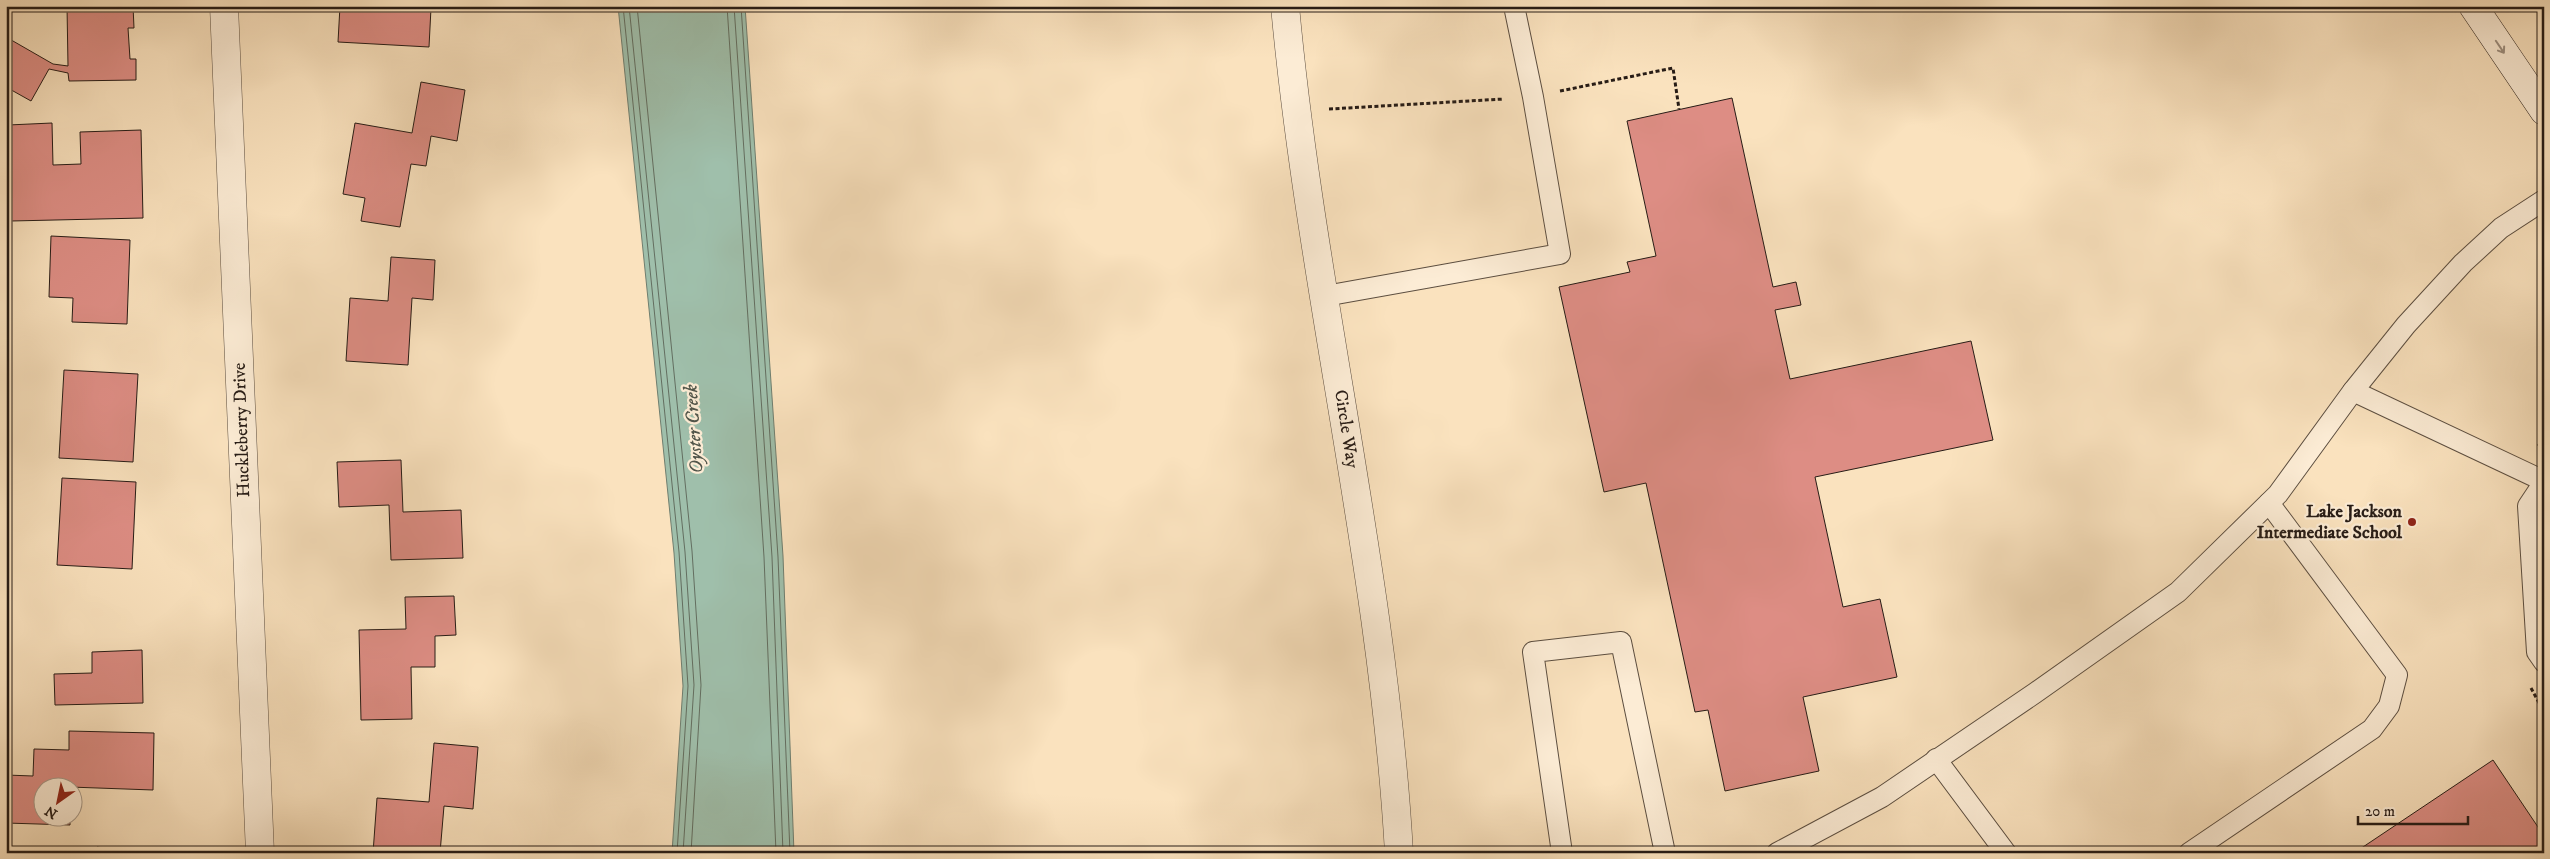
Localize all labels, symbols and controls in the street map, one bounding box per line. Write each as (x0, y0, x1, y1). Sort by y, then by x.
one-way arrow (2496, 39, 2506, 53)
street label: Huckleberry Drive (229, 362, 255, 498)
water label: Oyster Creek (679, 384, 709, 474)
street label: Circle Way (1329, 388, 1363, 470)
place label: Lake Jackson Intermediate School (2257, 501, 2403, 544)
marker: Lake Jackson Intermediate School (2406, 516, 2418, 528)
north arrow (32, 776, 82, 826)
scale bar (2358, 794, 2468, 826)
text: N (41, 801, 61, 823)
text: 20 m (2365, 802, 2395, 821)

